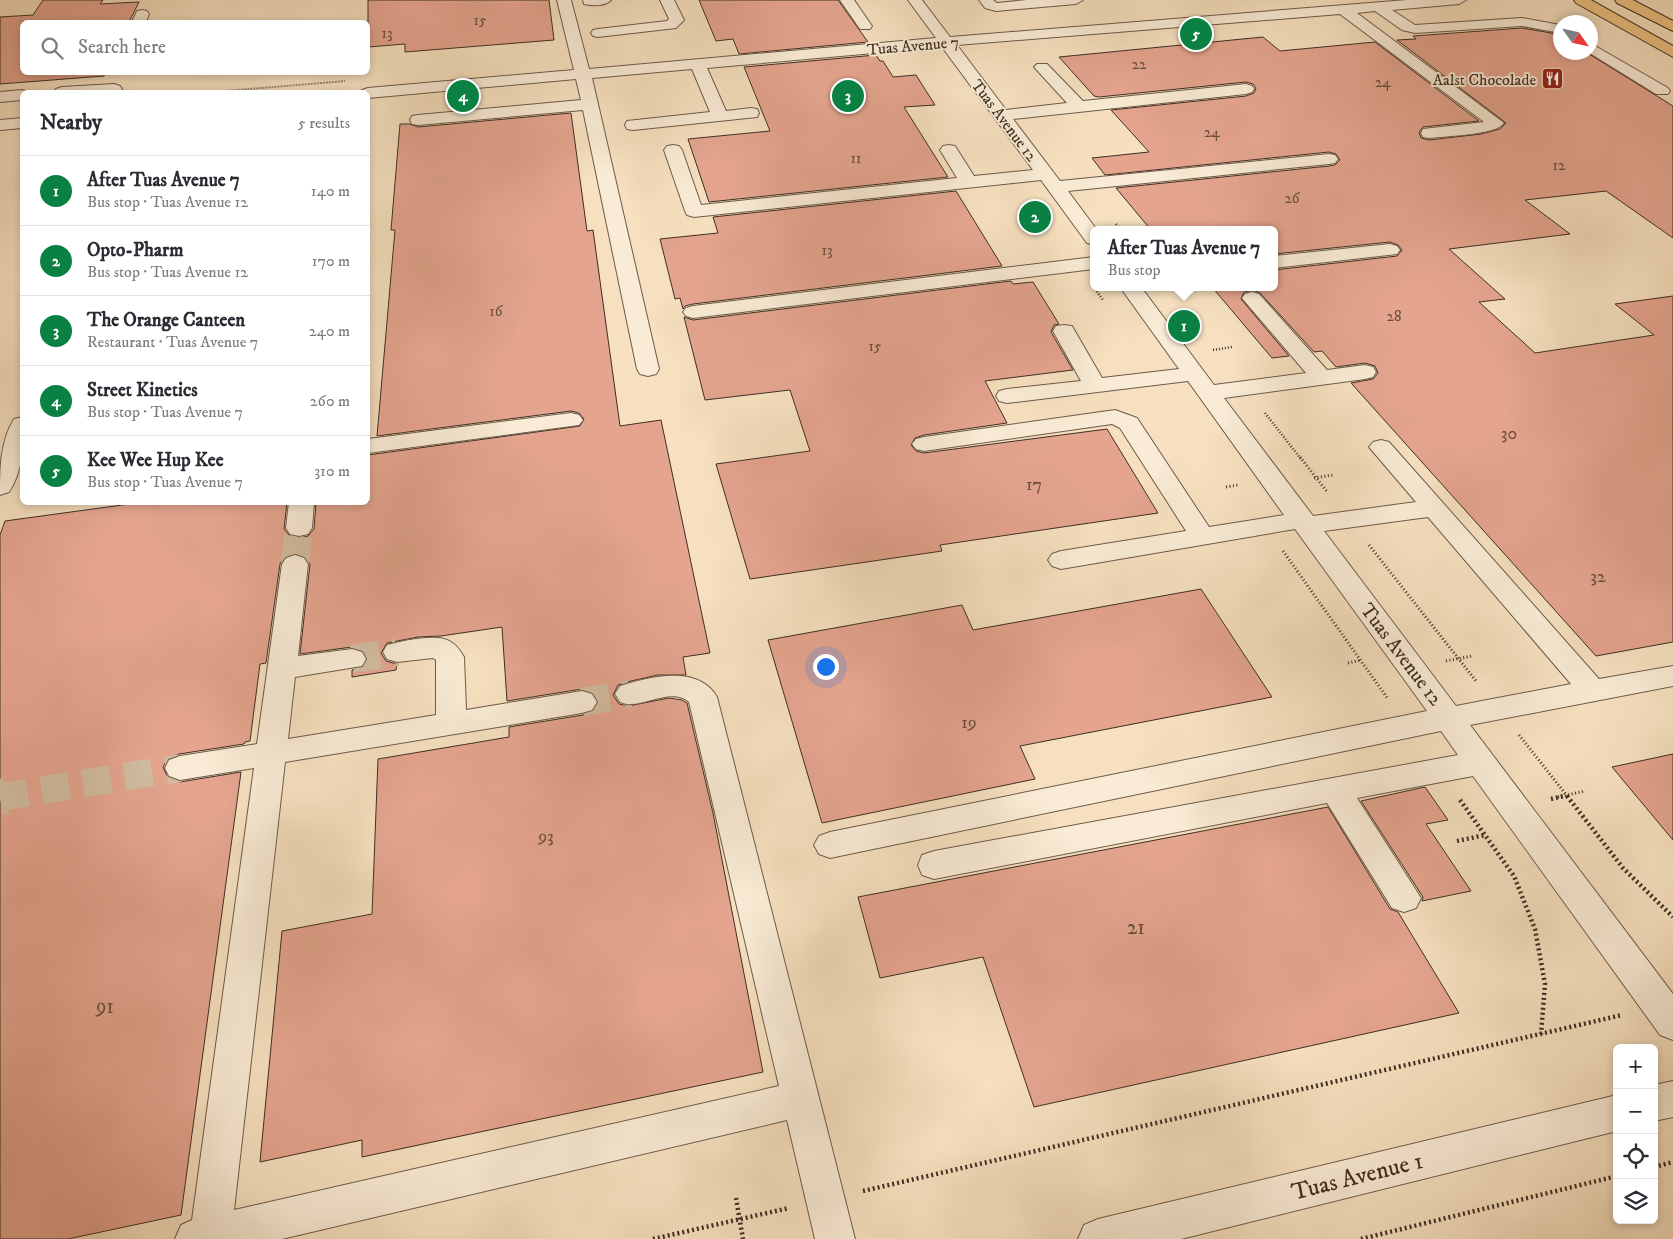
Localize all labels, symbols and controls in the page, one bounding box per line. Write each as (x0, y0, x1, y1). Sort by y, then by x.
house number: 15 (474, 11, 487, 30)
pin: 5 (1180, 15, 1212, 53)
north arrow (1553, 15, 1598, 60)
search box (20, 20, 370, 75)
house number: 13 (381, 24, 393, 43)
street label: Tuas Avenue 7 (866, 32, 960, 60)
icon: search (38, 34, 66, 62)
text: Search here (78, 36, 166, 59)
house number: 22 (1132, 55, 1147, 74)
restaurant icon: Aalst Chocolade (1540, 67, 1564, 91)
place label: Aalst Chocolade (1433, 70, 1536, 90)
house number: 24 (1375, 73, 1391, 92)
street label: Tuas Avenue 12 (967, 76, 1042, 166)
pin: 4 (447, 77, 479, 115)
pin: 3 (832, 77, 864, 115)
text: Nearby (40, 110, 102, 136)
text: 5 results (298, 113, 350, 133)
house number: 24 (1204, 123, 1220, 142)
house number: 11 (850, 149, 862, 168)
house number: 12 (1553, 156, 1566, 175)
text: After Tuas Avenue 7 (87, 169, 240, 192)
text: 1 (53, 181, 59, 201)
text: 140 m (311, 181, 350, 201)
house number: 26 (1284, 189, 1301, 208)
text: Bus stop · Tuas Avenue 12 (87, 192, 248, 212)
pin: 2 (1019, 198, 1051, 236)
popup (1090, 226, 1278, 291)
text: After Tuas Avenue 7 (1108, 237, 1260, 260)
text: Opto-Pharm (87, 239, 183, 262)
house number: 13 (821, 241, 833, 260)
text: 2 (52, 251, 60, 271)
text: 170 m (312, 251, 350, 271)
text: Bus stop (1108, 260, 1161, 280)
text: Bus stop · Tuas Avenue 12 (87, 262, 248, 282)
house number: 16 (489, 302, 504, 321)
pin: 1 (1168, 307, 1200, 345)
house number: 28 (1387, 307, 1401, 326)
text: The Orange Canteen (87, 309, 245, 332)
text: 3 (53, 321, 59, 341)
text: 240 m (309, 321, 350, 341)
text: Restaurant · Tuas Avenue 7 (87, 332, 258, 352)
house number: 15 (869, 337, 882, 356)
text: Street Kinetics (87, 379, 198, 402)
text: 4 (51, 391, 61, 411)
text: 260 m (310, 391, 350, 411)
text: Bus stop · Tuas Avenue 7 (87, 402, 243, 422)
house number: 30 (1501, 423, 1517, 445)
text: Kee Wee Hup Kee (87, 449, 224, 472)
text: 5 (52, 461, 60, 481)
text: 310 m (314, 461, 350, 481)
text: Bus stop · Tuas Avenue 7 (87, 472, 243, 492)
house number: 17 (1026, 474, 1042, 496)
house number: 32 (1590, 566, 1606, 588)
street label: Tuas Avenue 12 (1354, 599, 1448, 711)
your location (813, 654, 839, 680)
house number: 19 (961, 712, 977, 734)
house number: 93 (537, 826, 554, 848)
house number: 21 (1127, 915, 1145, 941)
house number: 91 (95, 994, 114, 1020)
map controls (1613, 1044, 1658, 1224)
button: + (1613, 1044, 1658, 1089)
button: − (1613, 1089, 1658, 1134)
button: locate (1613, 1134, 1658, 1179)
street label: Tuas Avenue 1 (1288, 1146, 1426, 1208)
button: layers (1613, 1179, 1658, 1224)

